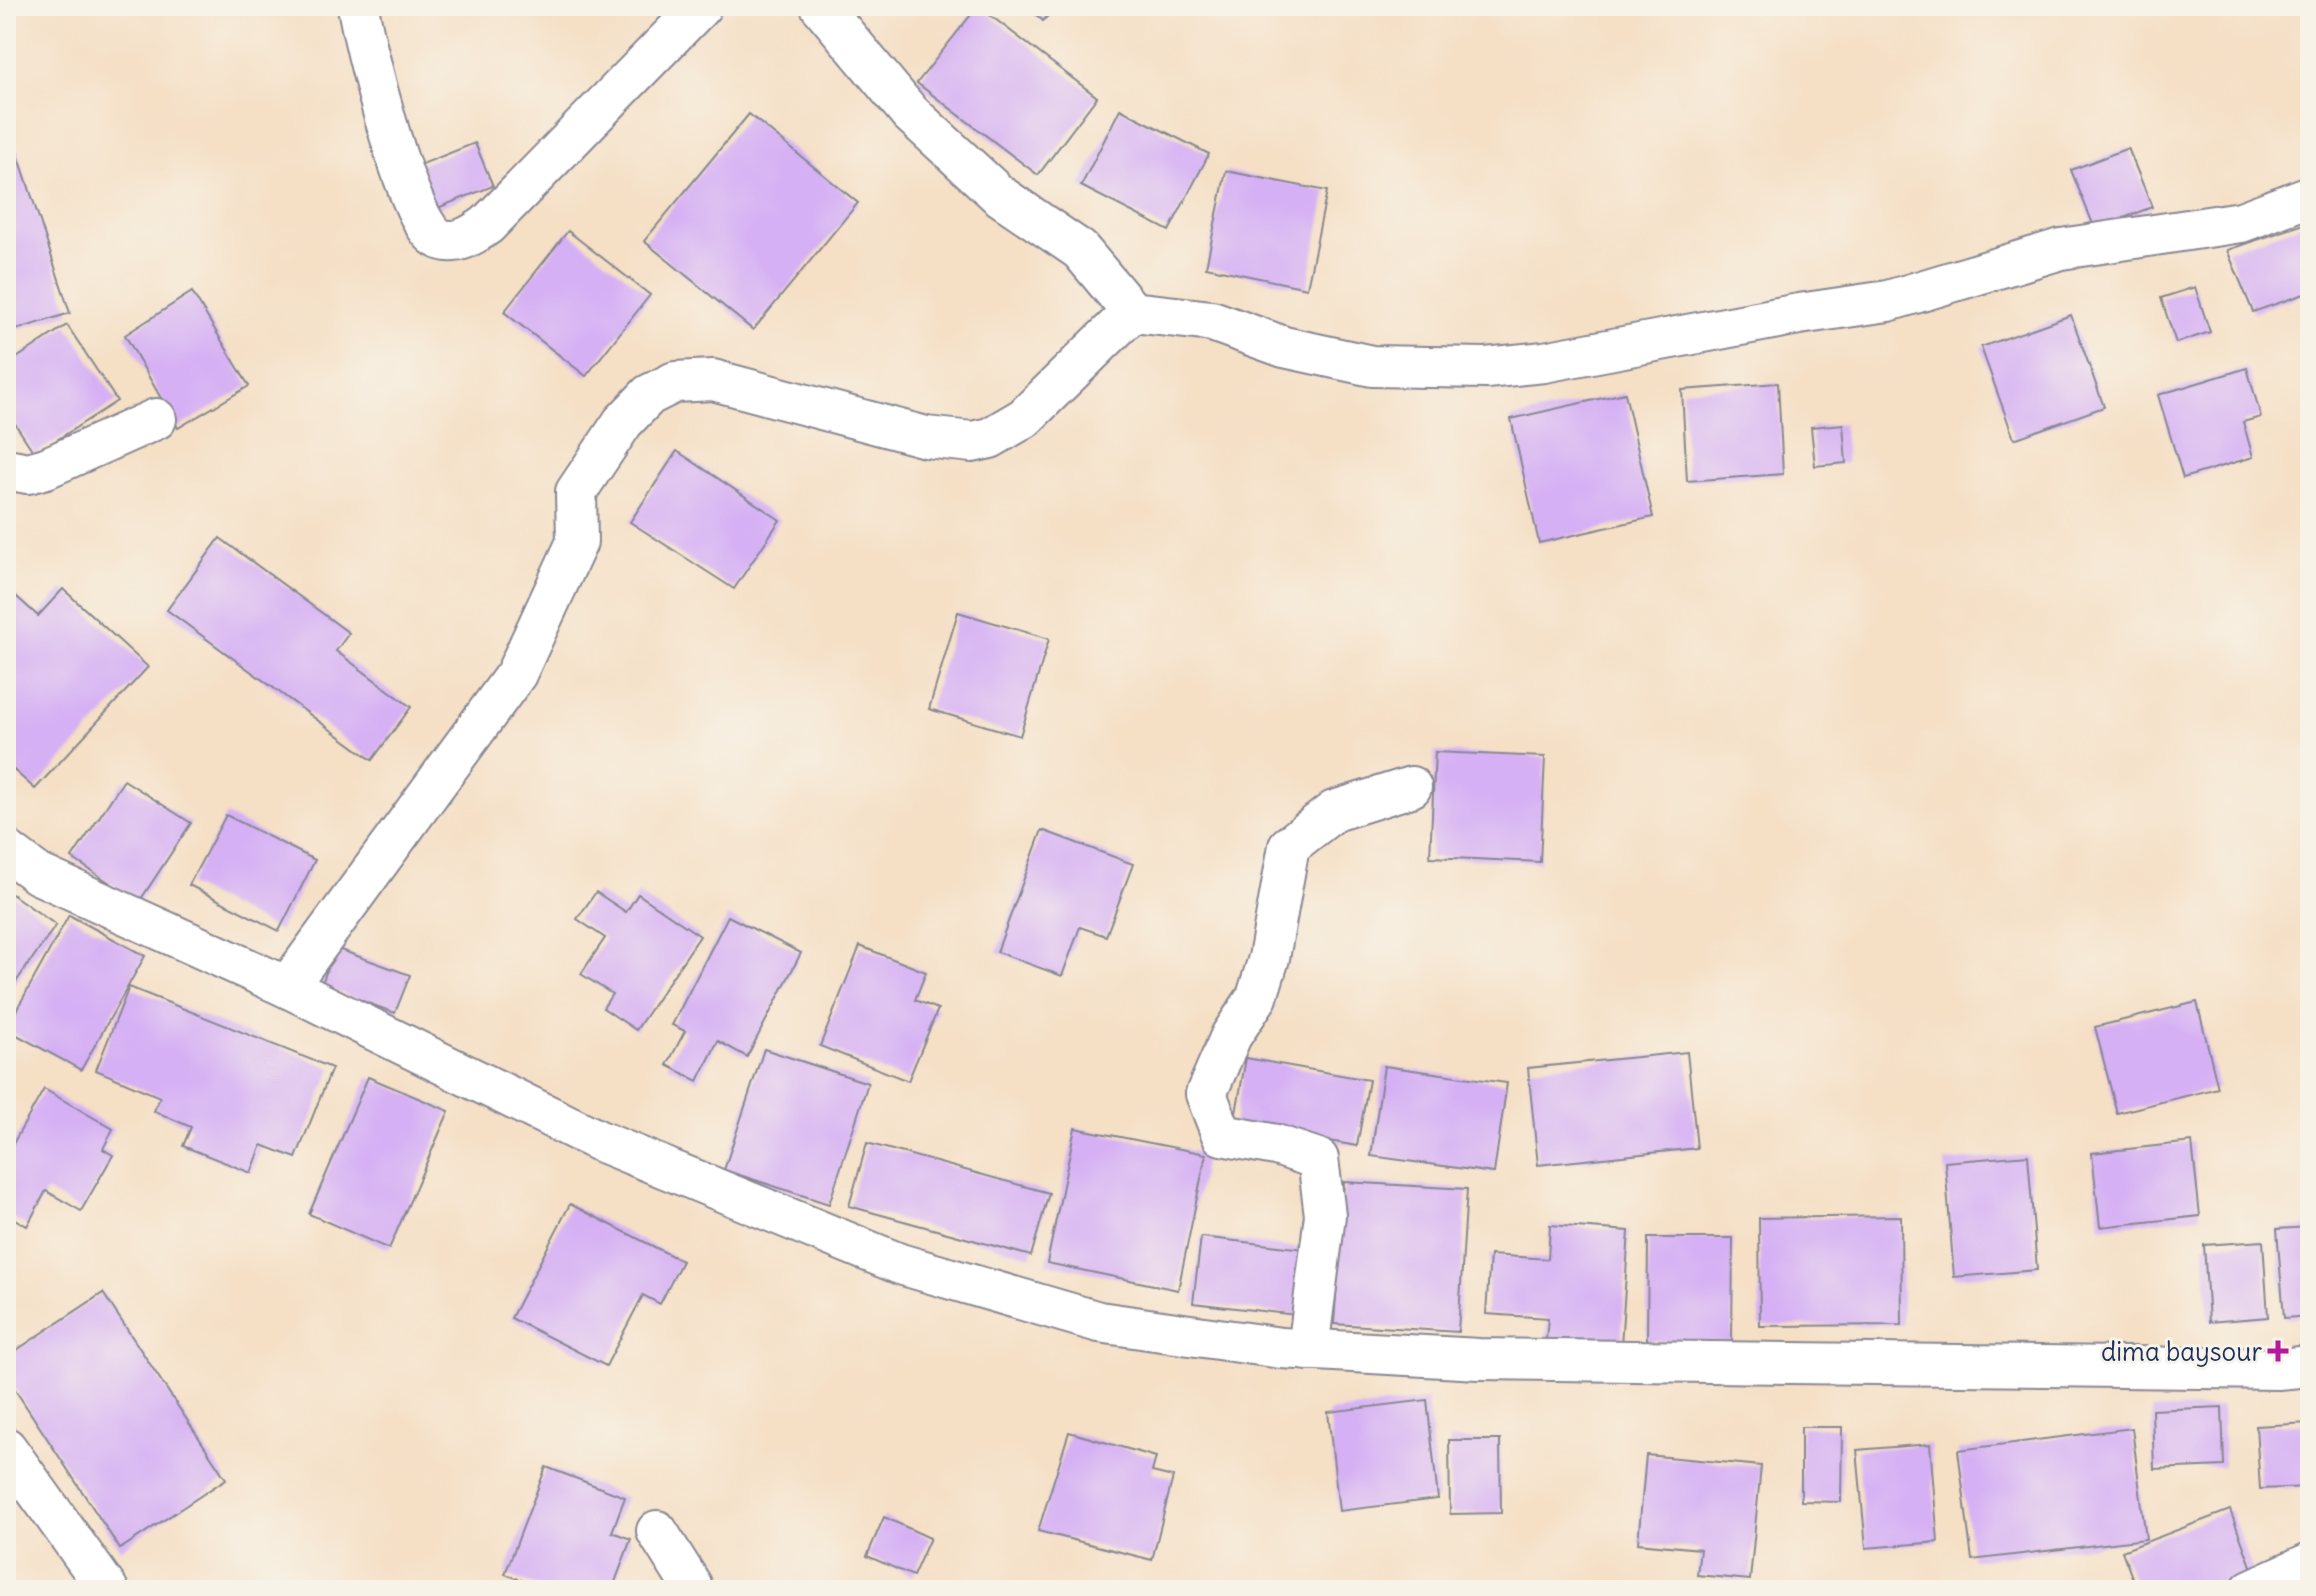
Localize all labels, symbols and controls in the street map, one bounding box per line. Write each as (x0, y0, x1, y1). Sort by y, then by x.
place label: dima baysour (2101, 1335, 2262, 1368)
marker: dima baysour (2269, 1342, 2287, 1360)

